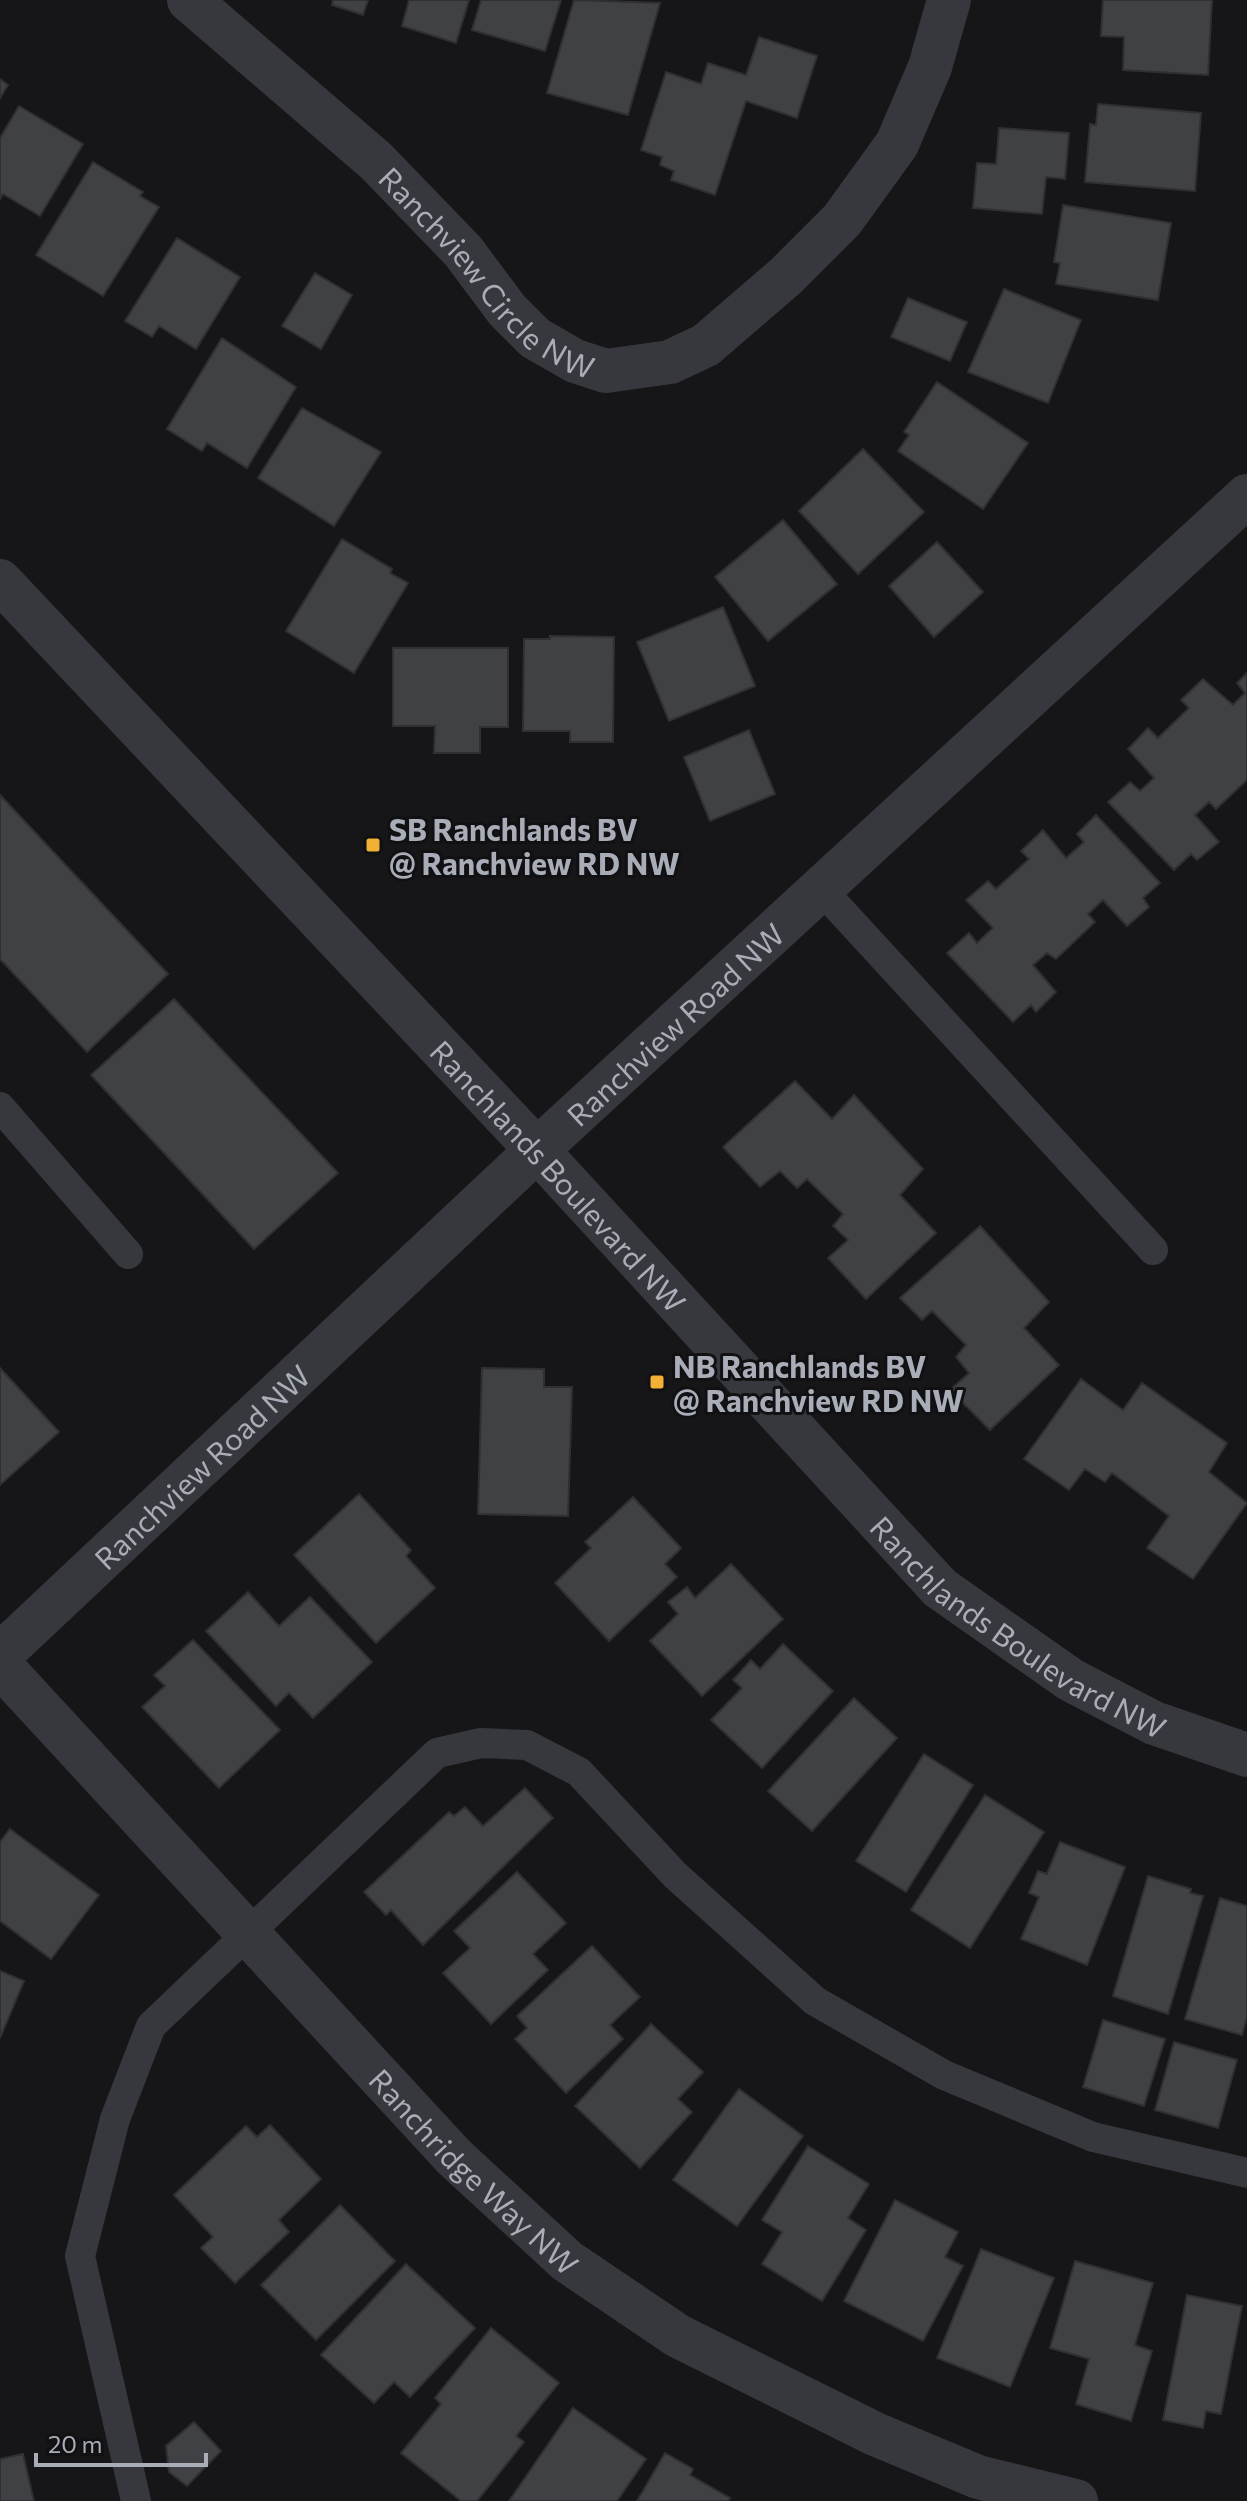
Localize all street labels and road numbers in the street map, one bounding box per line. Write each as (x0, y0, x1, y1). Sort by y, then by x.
street label: Ranchview Circle NW (373, 158, 599, 385)
street label: Ranchview Road NW (558, 914, 791, 1133)
street label: Ranchlands Boulevard NW (424, 1032, 695, 1319)
street label: Ranchview Road NW (86, 1356, 316, 1576)
street label: Ranchlands Boulevard NW (864, 1507, 1173, 1745)
street label: Ranchridge Way NW (363, 2060, 587, 2282)

